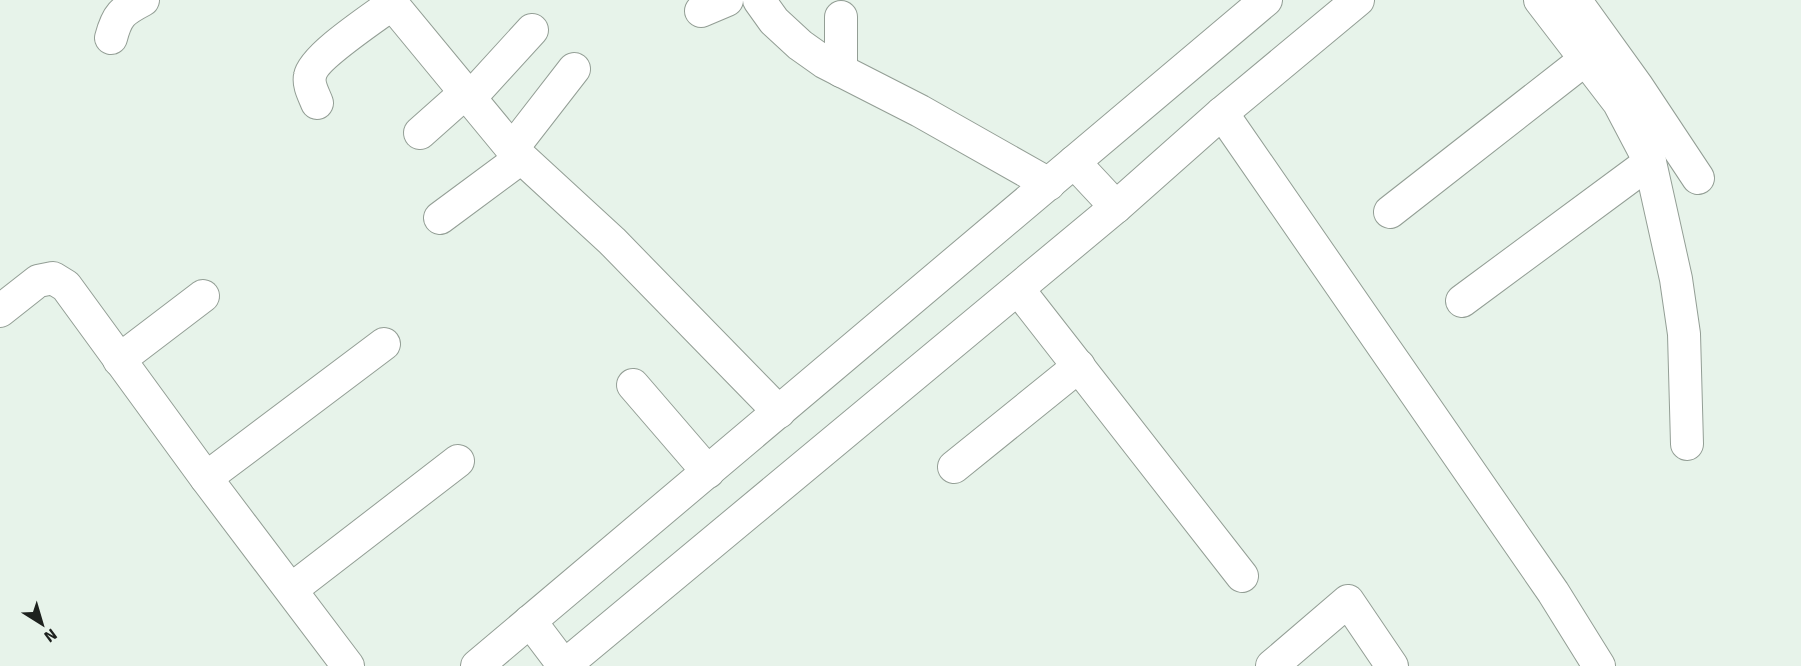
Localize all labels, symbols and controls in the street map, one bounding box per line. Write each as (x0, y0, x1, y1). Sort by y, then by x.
north arrow (12, 594, 72, 654)
text: N (40, 624, 61, 647)

